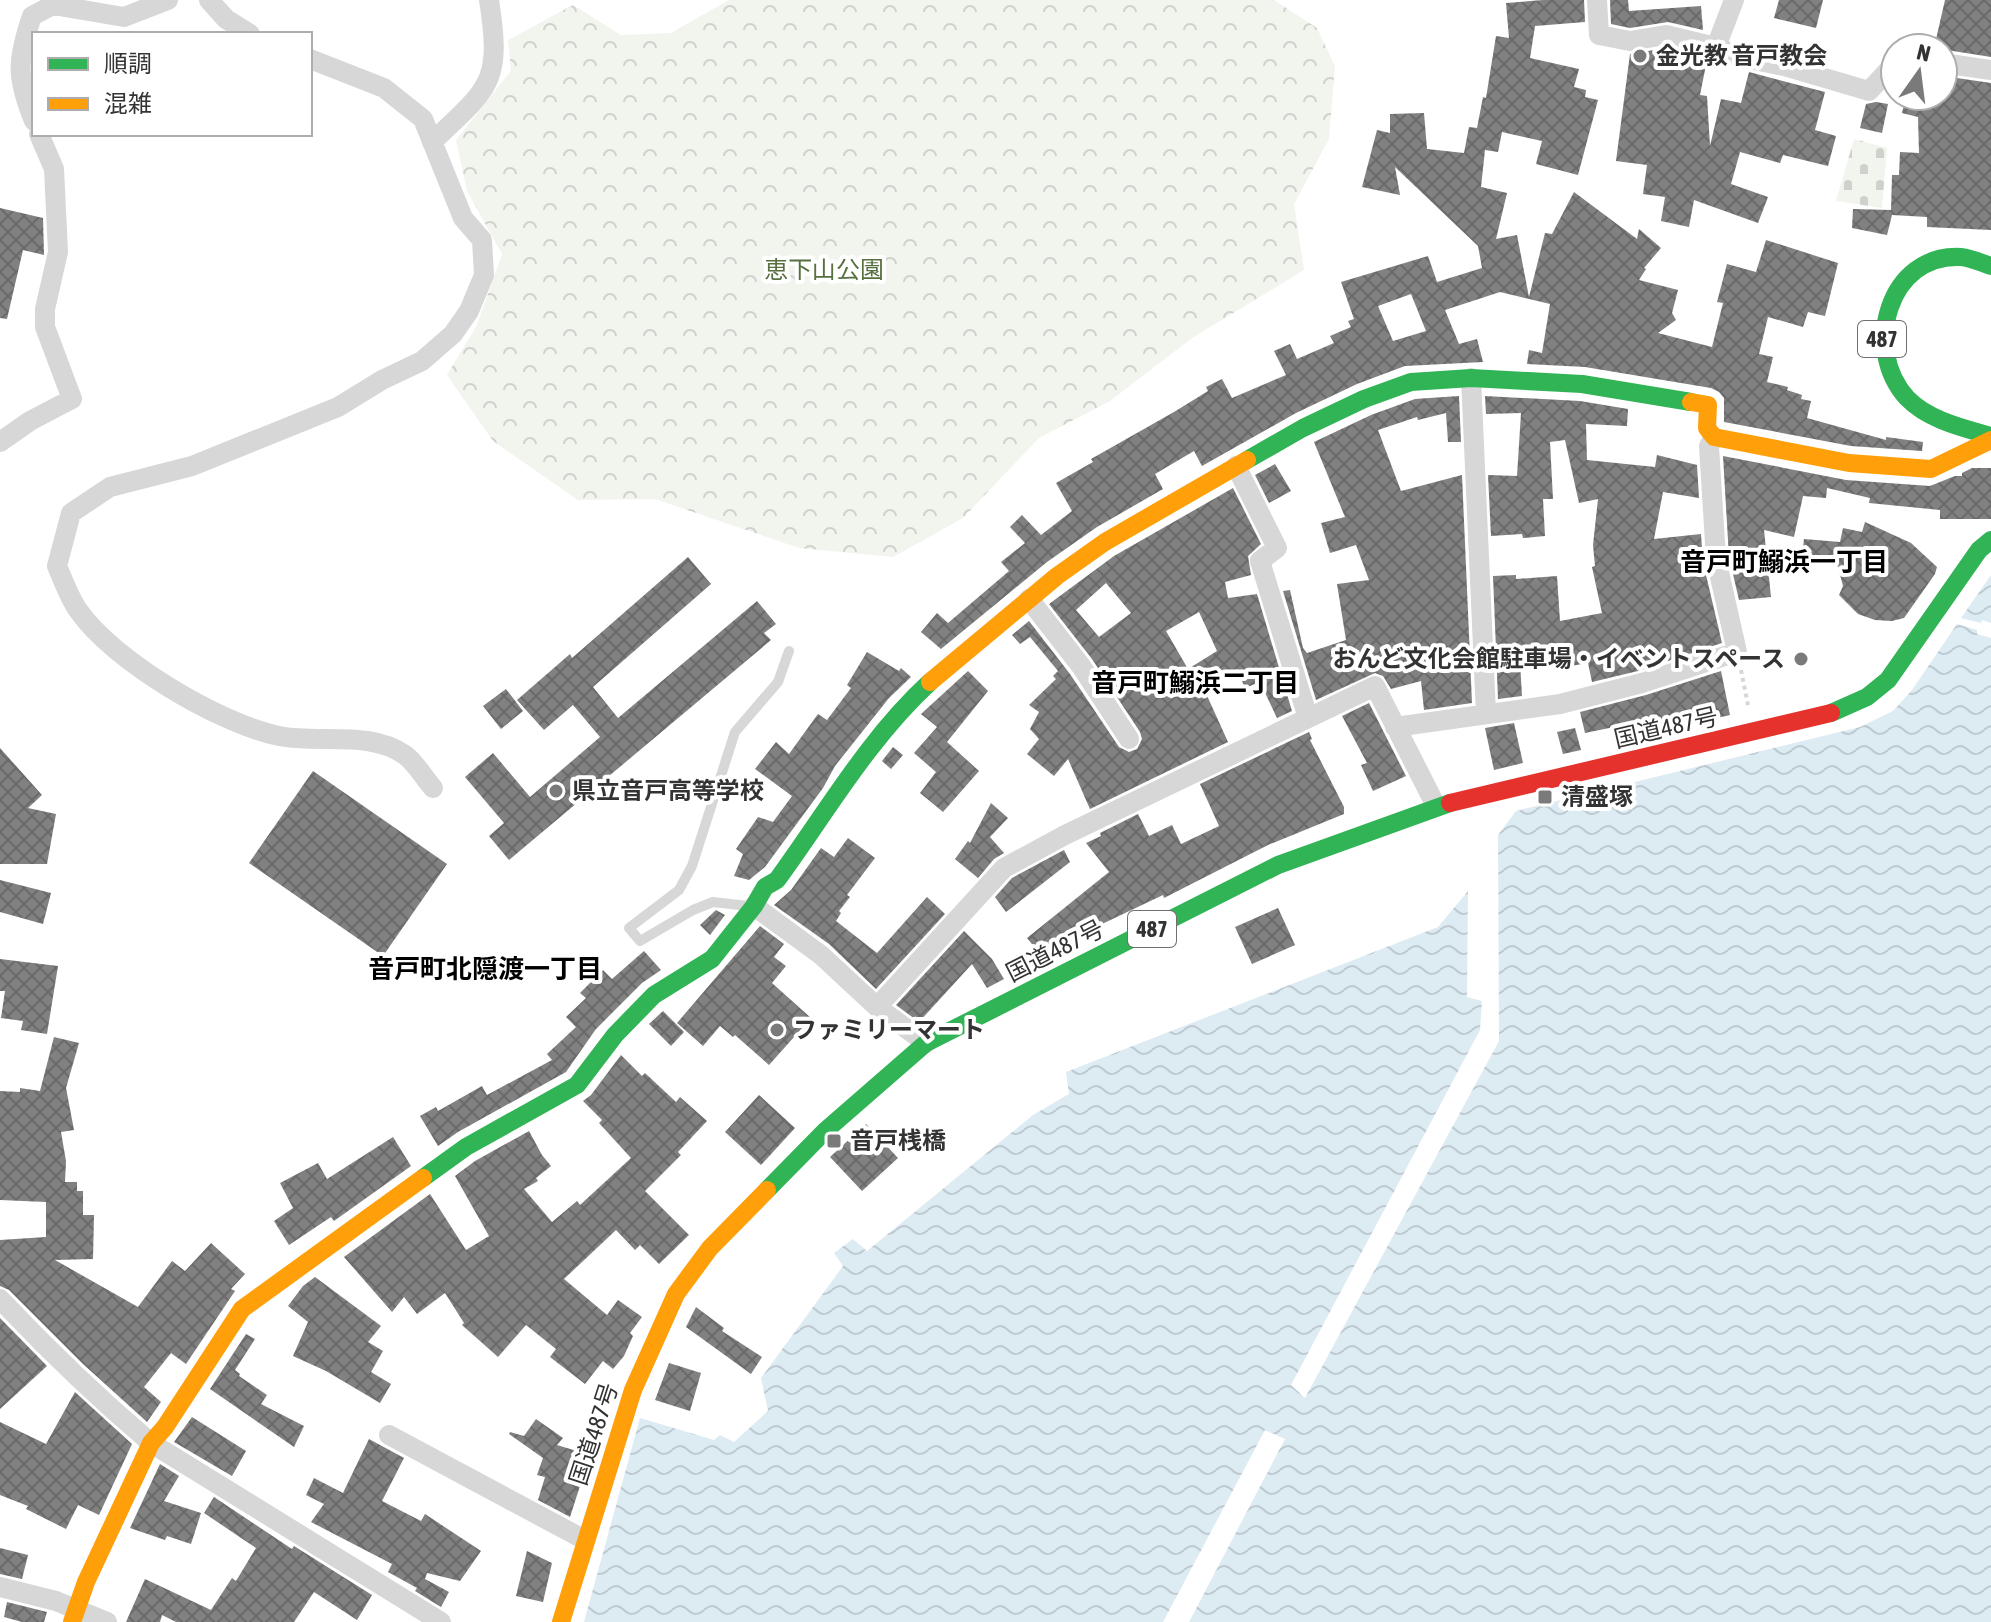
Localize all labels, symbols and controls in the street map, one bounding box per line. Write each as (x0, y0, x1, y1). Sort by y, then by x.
legend (32, 32, 312, 136)
north arrow (1879, 32, 1959, 112)
text: N (1914, 38, 1933, 67)
place label: 金光教 音戸教会 (1656, 42, 1827, 69)
marker: 金光教 音戸教会 (1631, 47, 1649, 65)
text: 順調 (104, 50, 152, 77)
text: 混雑 (104, 90, 152, 117)
park label: 恵下山公園 (764, 256, 884, 283)
road number: 487 (1858, 321, 1906, 357)
district label: 音戸町鰯浜一丁目 (1680, 547, 1888, 577)
place label: おんど文化会館駐車場・イベントスペース (1333, 645, 1785, 672)
marker: おんど文化会館駐車場・イベントスペース (1792, 650, 1810, 668)
district label: 音戸町鰯浜二丁目 (1091, 668, 1299, 698)
street label: 国道487号 (1611, 702, 1720, 753)
place label: 県立音戸高等学校 (572, 777, 764, 804)
marker: 県立音戸高等学校 (547, 782, 565, 800)
place label: 清盛塚 (1561, 783, 1633, 810)
marker: 清盛塚 (1536, 788, 1554, 806)
road number: 487 (1128, 911, 1176, 947)
street label: 国道487号 (1001, 914, 1108, 987)
district label: 音戸町北隠渡一丁目 (368, 954, 602, 984)
place label: ファミリーマート (793, 1016, 985, 1043)
marker: ファミリーマート (768, 1021, 786, 1039)
place label: 音戸桟橋 (850, 1127, 946, 1154)
marker: 音戸桟橋 (825, 1132, 843, 1150)
street label: 国道487号 (564, 1379, 623, 1488)

